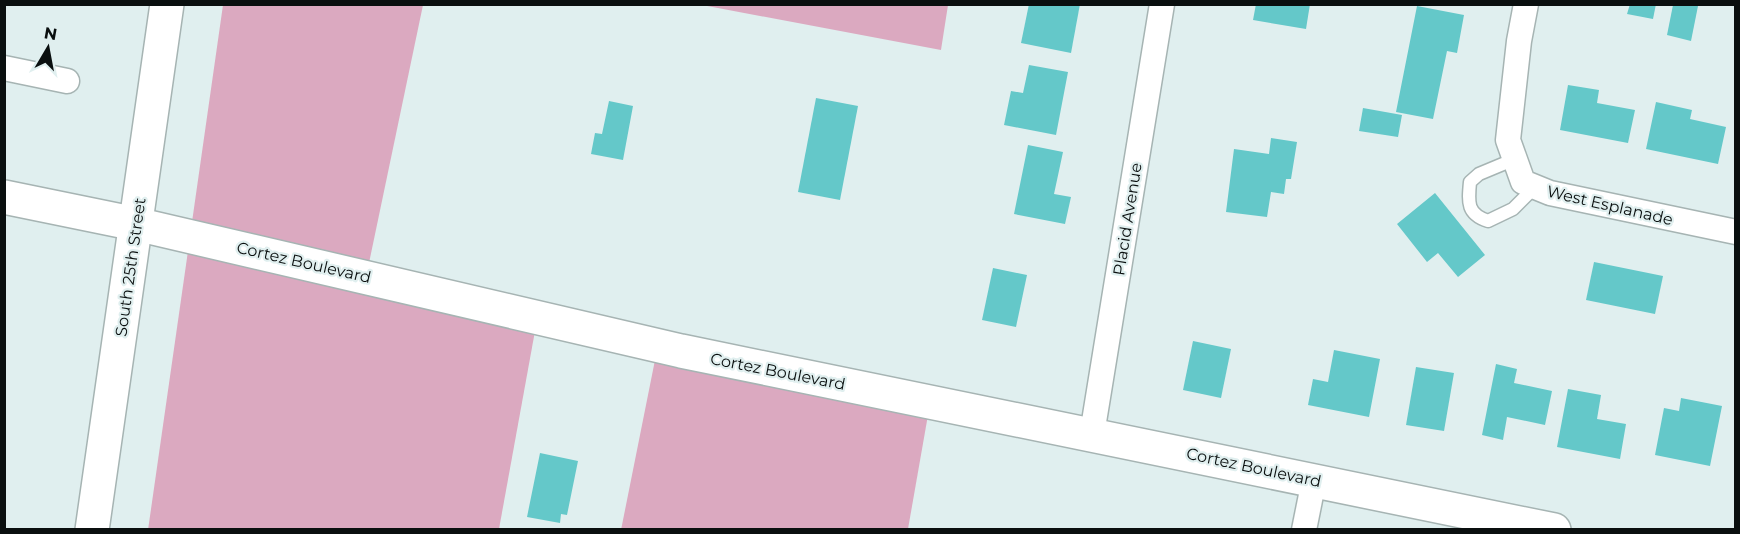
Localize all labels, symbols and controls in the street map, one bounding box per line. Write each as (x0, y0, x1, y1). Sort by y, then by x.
north arrow (18, 18, 78, 78)
text: N (42, 23, 59, 44)
street label: Placid Avenue (1109, 161, 1146, 277)
street label: West Esplanade (1545, 182, 1675, 229)
street label: South 25th Street (111, 196, 150, 338)
street label: Cortez Boulevard (235, 238, 373, 287)
street label: Cortez Boulevard (709, 349, 847, 394)
street label: Cortez Boulevard (1185, 444, 1323, 491)

